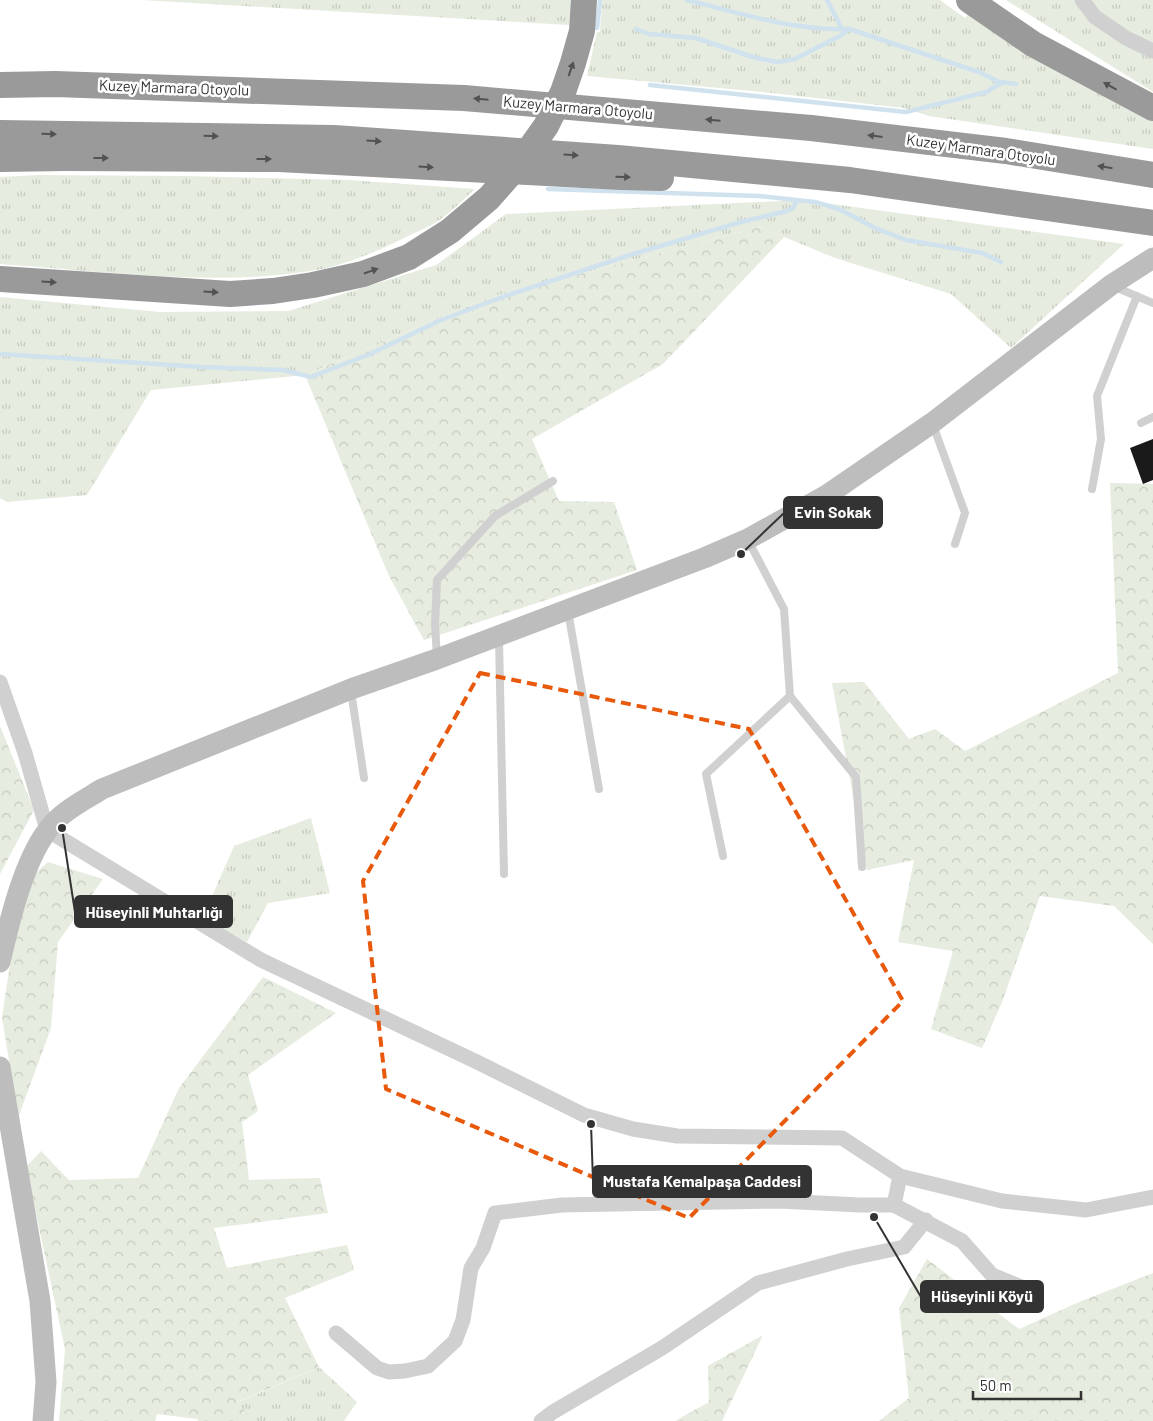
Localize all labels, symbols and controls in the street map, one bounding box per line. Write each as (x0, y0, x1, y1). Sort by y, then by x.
one-way arrow (568, 62, 575, 77)
street label: Kuzey Marmara Otoyolu (99, 75, 249, 99)
one-way arrow (1102, 82, 1117, 90)
street label: Kuzey Marmara Otoyolu (502, 91, 654, 123)
one-way arrow (473, 95, 489, 103)
one-way arrow (705, 115, 721, 123)
one-way arrow (41, 130, 57, 138)
street label: Kuzey Marmara Otoyolu (905, 130, 1057, 168)
one-way arrow (203, 132, 219, 140)
one-way arrow (866, 132, 882, 140)
one-way arrow (366, 138, 382, 146)
one-way arrow (563, 151, 579, 159)
one-way arrow (93, 154, 109, 162)
one-way arrow (256, 155, 272, 163)
one-way arrow (418, 163, 434, 171)
one-way arrow (1097, 163, 1113, 171)
one-way arrow (616, 173, 632, 181)
one-way arrow (364, 267, 379, 275)
one-way arrow (41, 279, 57, 287)
one-way arrow (203, 289, 219, 297)
callout: Evin Sokak (784, 497, 882, 528)
text: Evin Sokak (794, 502, 872, 521)
callout: Hüseyinli Muhtarlığı (75, 896, 232, 927)
text: Hüseyinli Muhtarlığı (85, 902, 223, 921)
callout: Mustafa Kemalpaşa Caddesi (593, 1166, 811, 1197)
text: Mustafa Kemalpaşa Caddesi (603, 1171, 801, 1190)
callout: Hüseyinli Köyü (921, 1281, 1043, 1312)
text: Hüseyinli Köyü (931, 1286, 1033, 1305)
scale bar (973, 1368, 1080, 1400)
text: 50 m (980, 1376, 1012, 1394)

